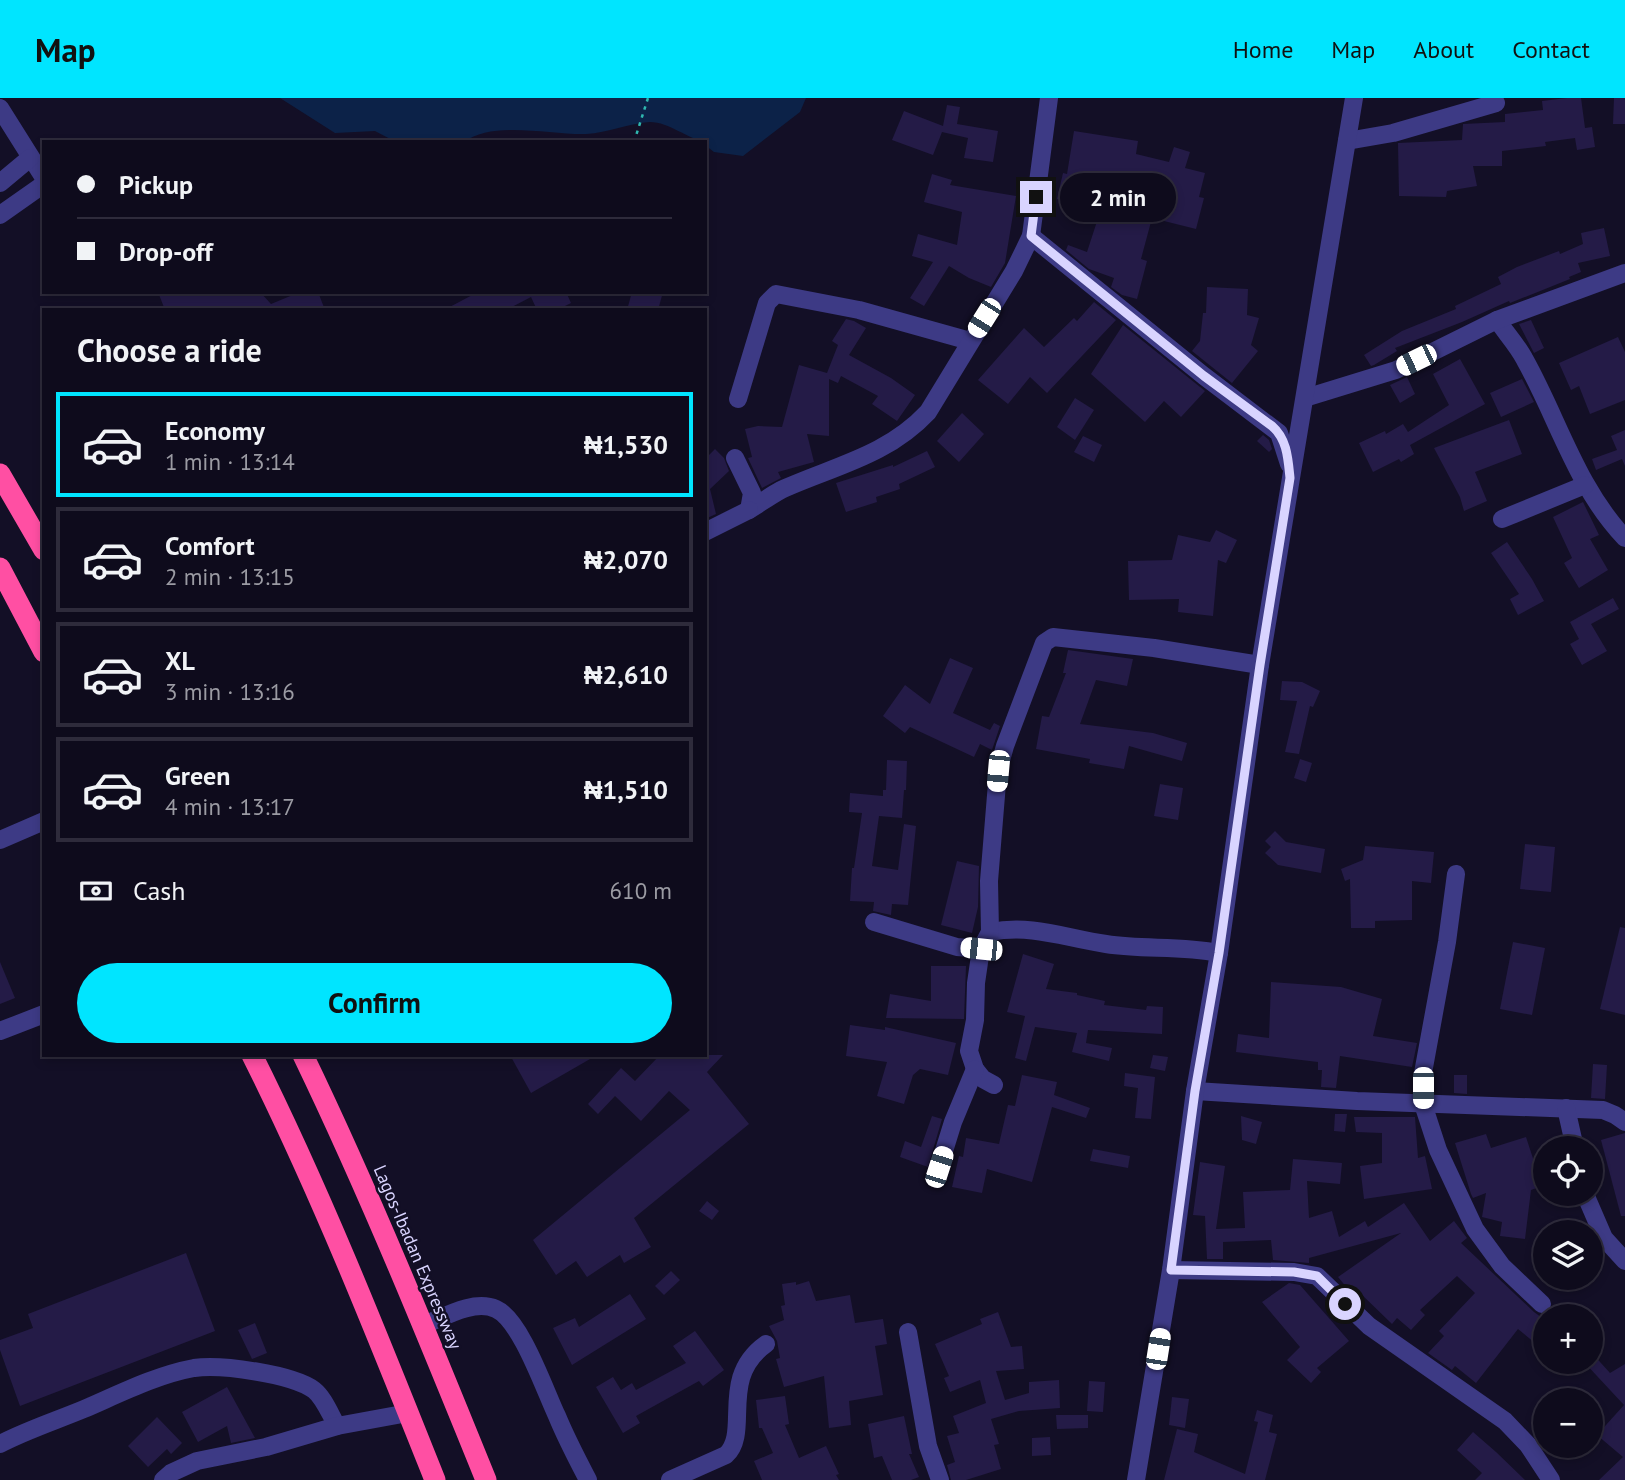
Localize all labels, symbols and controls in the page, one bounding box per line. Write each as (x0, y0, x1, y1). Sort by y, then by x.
text: Map (35, 28, 96, 71)
text: Home (1233, 34, 1293, 65)
text: Map (1331, 34, 1375, 65)
text: About (1413, 34, 1474, 65)
text: Contact (1512, 34, 1590, 65)
text: Pickup (119, 168, 193, 201)
callout: 2 min (1060, 172, 1176, 222)
route end (1020, 181, 1052, 213)
text: 2 min (1090, 183, 1146, 212)
text: Drop-off (119, 235, 213, 268)
car (964, 295, 1005, 341)
text: Choose a ride (77, 329, 262, 371)
car (1393, 341, 1440, 379)
icon: car (81, 413, 144, 476)
text: Economy (165, 414, 265, 447)
text: ₦1,530 (584, 428, 668, 461)
text: 1 min · 13:14 (165, 447, 295, 476)
icon: car (81, 528, 144, 591)
text: Comfort (165, 529, 255, 562)
text: ₦2,070 (584, 543, 668, 576)
text: 2 min · 13:15 (165, 562, 295, 591)
icon: car (81, 643, 144, 706)
text: XL (165, 644, 195, 677)
text: ₦2,610 (584, 658, 668, 691)
text: 3 min · 13:16 (165, 677, 295, 706)
car (986, 749, 1011, 793)
icon: car (81, 758, 144, 821)
text: Green (165, 759, 230, 792)
text: ₦1,510 (584, 773, 668, 806)
text: 4 min · 13:17 (165, 792, 295, 821)
icon: cash (77, 872, 115, 910)
text: Cash (133, 874, 185, 907)
text: 610 m (610, 876, 672, 905)
car (960, 936, 1003, 962)
button: Confirm (77, 963, 672, 1043)
car (1413, 1067, 1434, 1109)
map controls (1533, 1136, 1603, 1458)
button: locate (1533, 1136, 1603, 1206)
car (923, 1144, 956, 1190)
street label: Lagos-Ibadan Expressway (369, 1161, 468, 1353)
button: layers (1533, 1220, 1603, 1290)
route start (1329, 1288, 1361, 1320)
button: + (1533, 1304, 1603, 1374)
car (1145, 1327, 1172, 1371)
button: − (1533, 1388, 1603, 1458)

